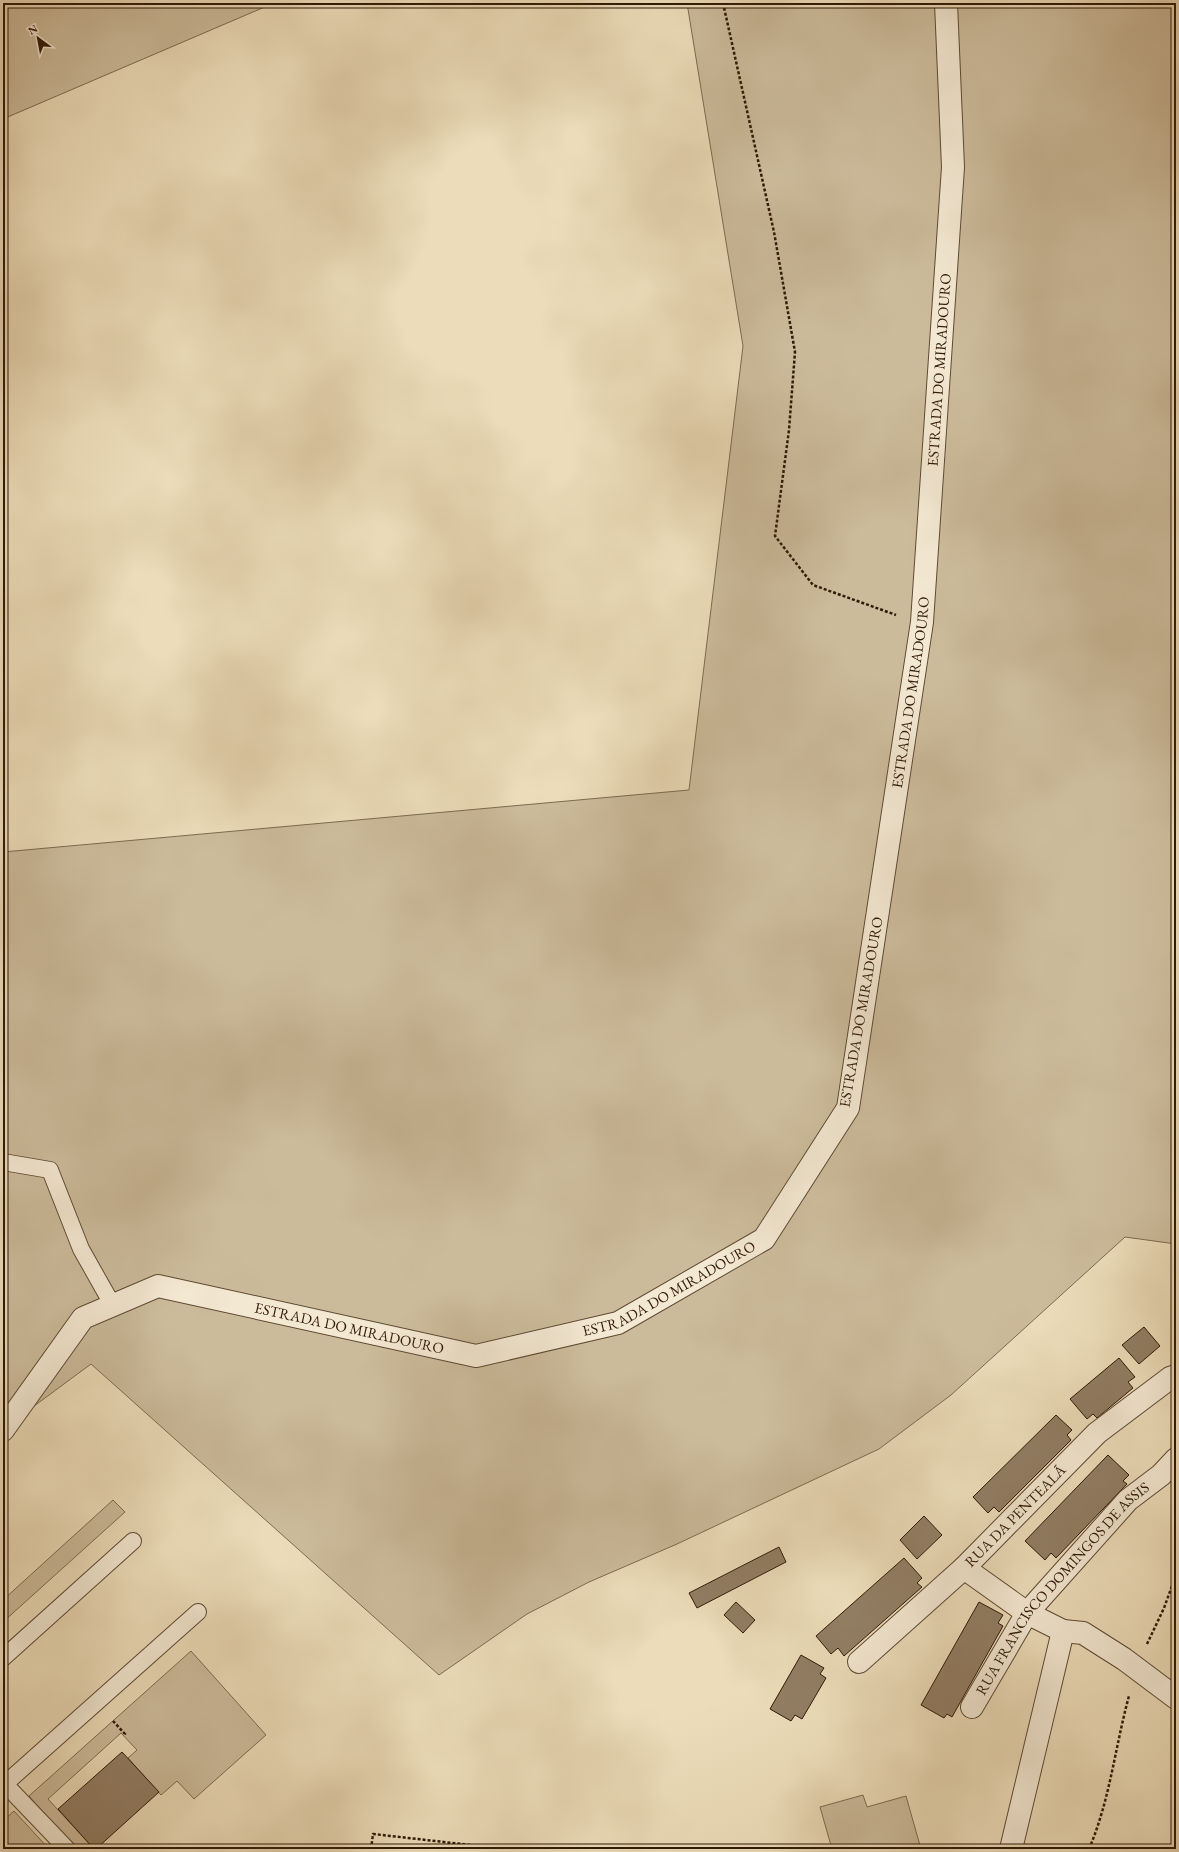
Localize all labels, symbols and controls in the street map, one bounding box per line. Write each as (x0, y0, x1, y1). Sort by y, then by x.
north arrow (18, 18, 58, 58)
text: N (25, 21, 40, 38)
street label: ESTRADA DO MIRADOURO (923, 273, 955, 467)
street label: ESTRADA DO MIRADOURO (887, 596, 933, 789)
street label: ESTRADA DO MIRADOURO (834, 915, 887, 1109)
street label: ESTRADA DO MIRADOURO (580, 1236, 759, 1340)
street label: ESTRADA DO MIRADOURO (253, 1298, 446, 1358)
street label: RUA DA PENTEALÃ (960, 1460, 1070, 1571)
street label: RUA FRANCISCO DOMINGOS DE ASSIS (971, 1477, 1153, 1698)

